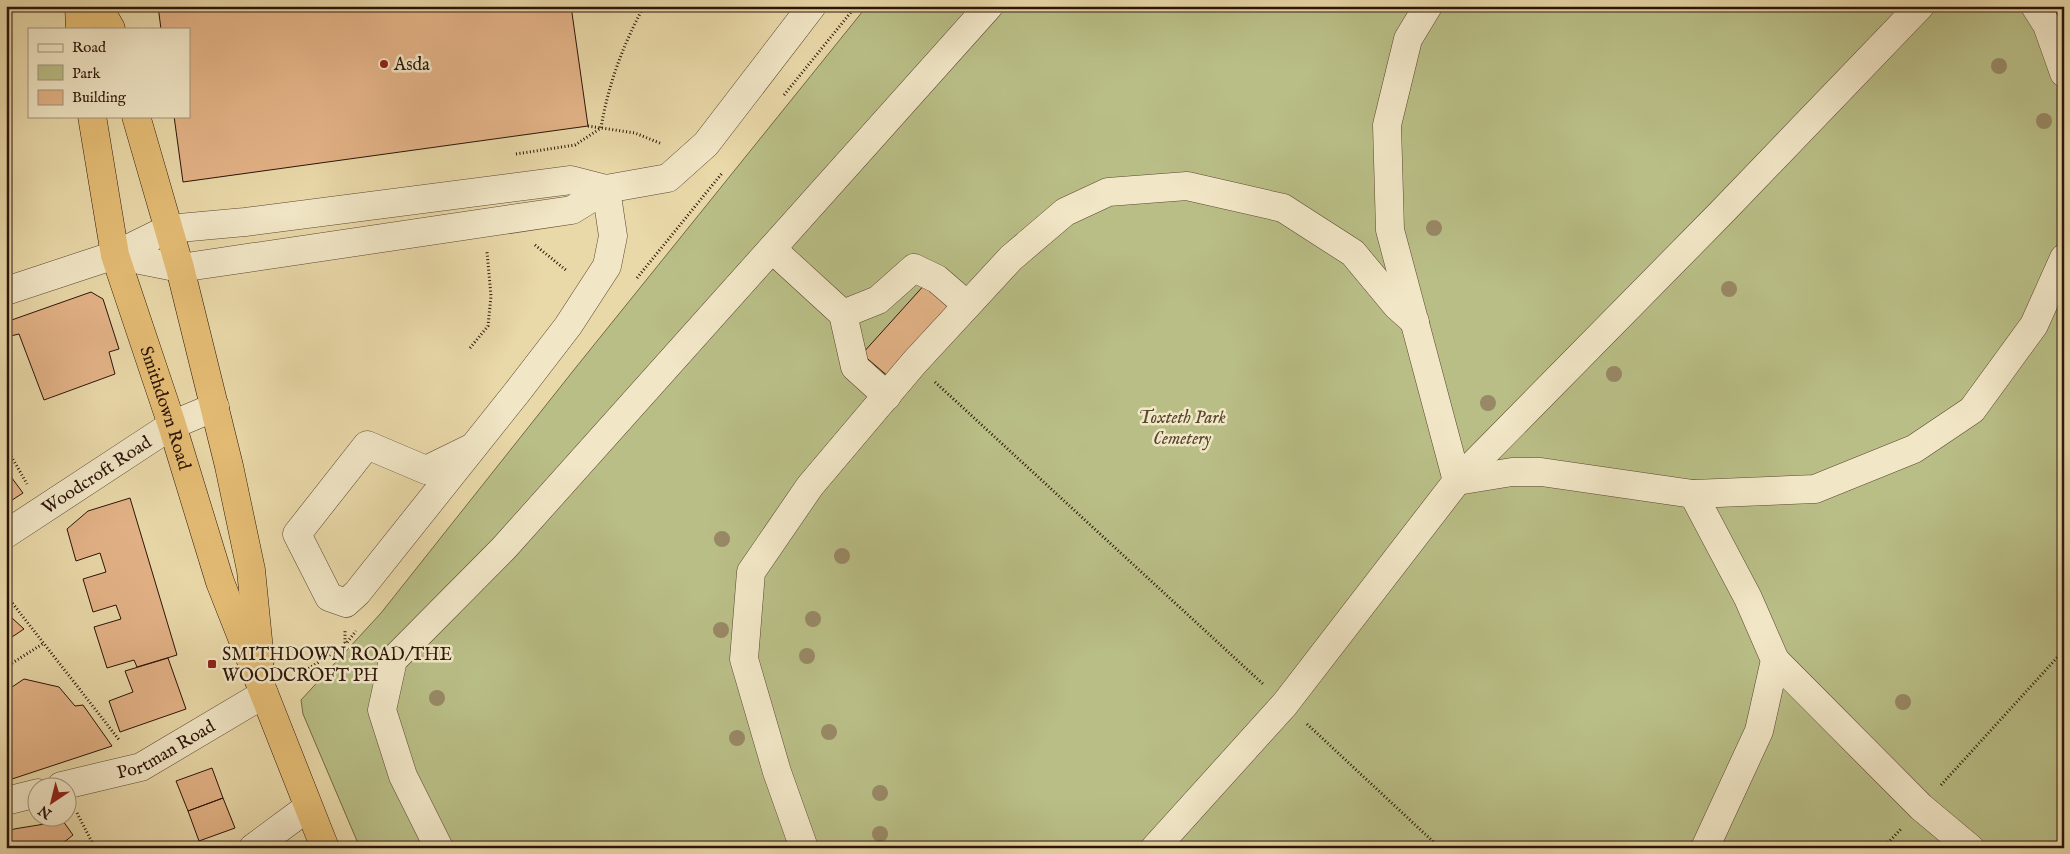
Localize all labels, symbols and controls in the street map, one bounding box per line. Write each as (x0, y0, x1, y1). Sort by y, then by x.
legend (28, 28, 190, 118)
text: Road (72, 38, 107, 57)
place label: Asda (393, 54, 430, 77)
marker: Asda (378, 58, 390, 70)
text: Park (72, 64, 102, 83)
text: Building (72, 88, 127, 107)
street label: Smithdown Road (133, 344, 195, 473)
park label: Toxteth Park Cemetery (1138, 407, 1226, 451)
street label: Woodcroft Road (38, 431, 157, 520)
place label: SMITHDOWN ROAD/THE WOODCROFT PH (222, 644, 452, 688)
marker: SMITHDOWN ROAD/THE WOODCROFT PH (206, 658, 218, 670)
street label: Portman Road (115, 715, 220, 785)
north arrow (28, 776, 78, 826)
text: N (35, 801, 56, 823)

